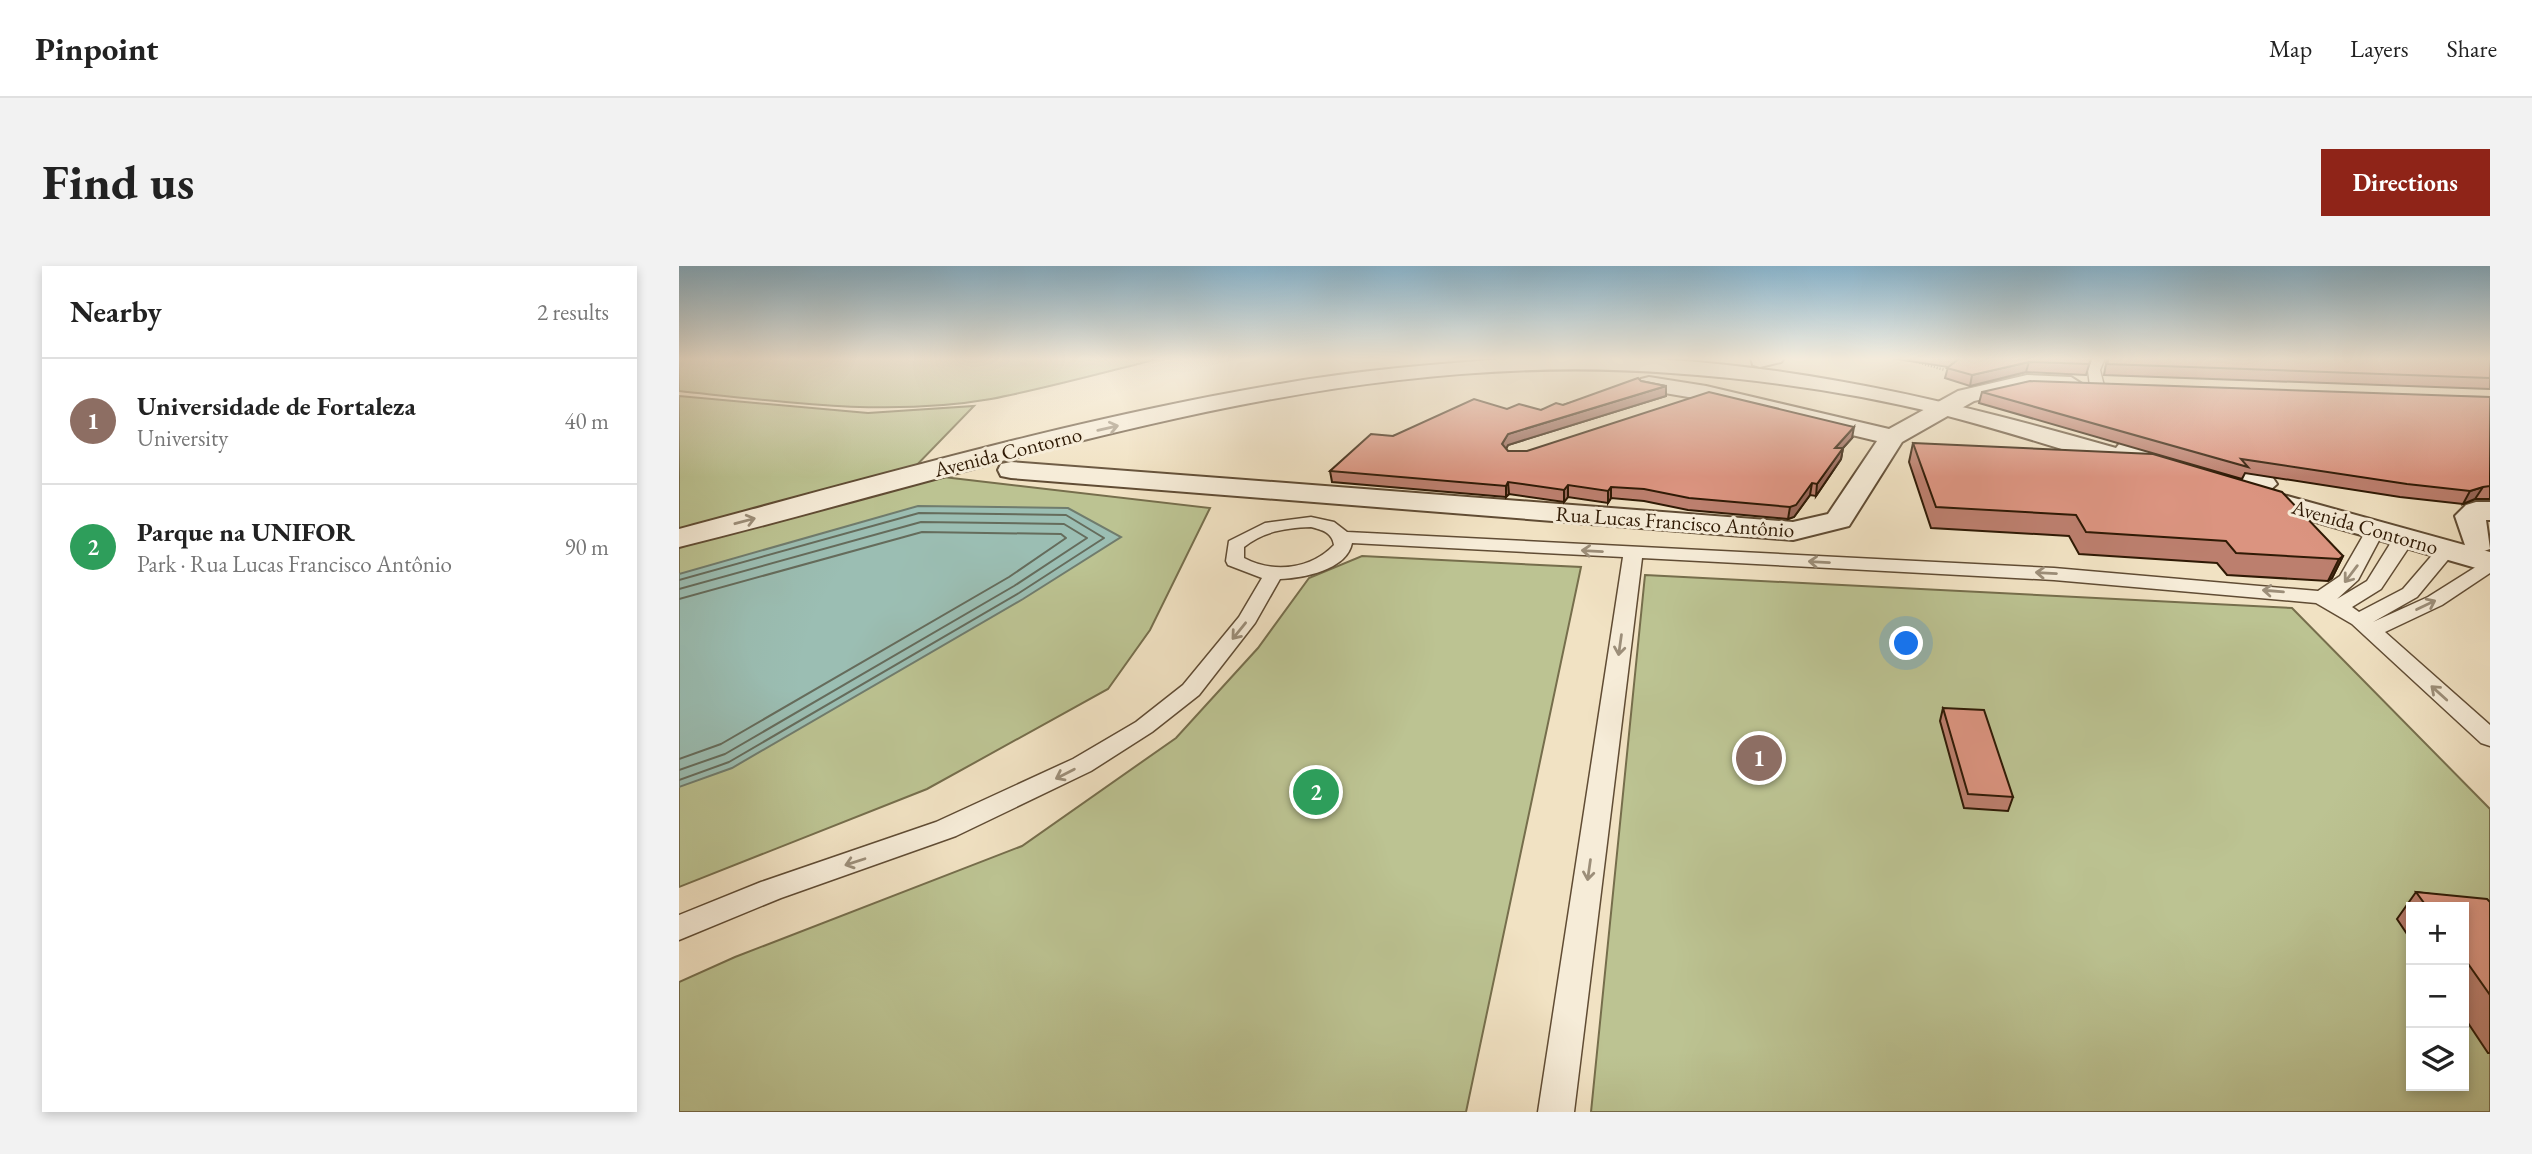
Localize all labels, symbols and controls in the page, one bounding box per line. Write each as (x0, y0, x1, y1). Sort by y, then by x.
text: Pinpoint (35, 27, 158, 70)
text: Map (2269, 33, 2312, 64)
text: Layers (2350, 33, 2409, 64)
text: Share (2447, 33, 2497, 64)
button: Directions (2321, 149, 2490, 216)
text: Find us (42, 150, 194, 214)
text: Nearby (70, 292, 162, 331)
text: 2 results (537, 297, 609, 327)
text: Universidade de Fortaleza (137, 389, 416, 423)
text: 1 (87, 406, 99, 436)
text: 40 m (564, 406, 609, 436)
street label: Avenida Contorno (930, 420, 1085, 483)
one-way arrow (1096, 420, 1119, 434)
text: University (137, 423, 228, 453)
street label: Avenida Contorno (2288, 492, 2442, 560)
street label: Rua Lucas Francisco Antônio (1555, 500, 1795, 543)
one-way arrow (734, 513, 756, 526)
text: Parque na UNIFOR (137, 515, 355, 549)
text: 2 (87, 532, 99, 562)
text: 90 m (564, 532, 609, 562)
one-way arrow (1581, 544, 1604, 557)
text: Park · Rua Lucas Francisco Antônio (137, 549, 452, 579)
one-way arrow (1808, 555, 1831, 568)
one-way arrow (2344, 564, 2359, 583)
one-way arrow (2035, 567, 2058, 580)
one-way arrow (2262, 584, 2285, 597)
one-way arrow (2415, 598, 2436, 611)
one-way arrow (1231, 622, 1247, 640)
your location (1889, 626, 1923, 660)
one-way arrow (1614, 633, 1627, 655)
one-way arrow (2431, 684, 2448, 701)
pin: 1 (1736, 732, 1782, 784)
pin: 2 (1293, 766, 1339, 818)
one-way arrow (1055, 767, 1076, 781)
one-way arrow (845, 857, 867, 869)
one-way arrow (1583, 858, 1596, 881)
map controls (2406, 902, 2469, 1091)
button: + (2406, 902, 2469, 965)
button: − (2406, 965, 2469, 1028)
button: layers (2406, 1028, 2469, 1091)

